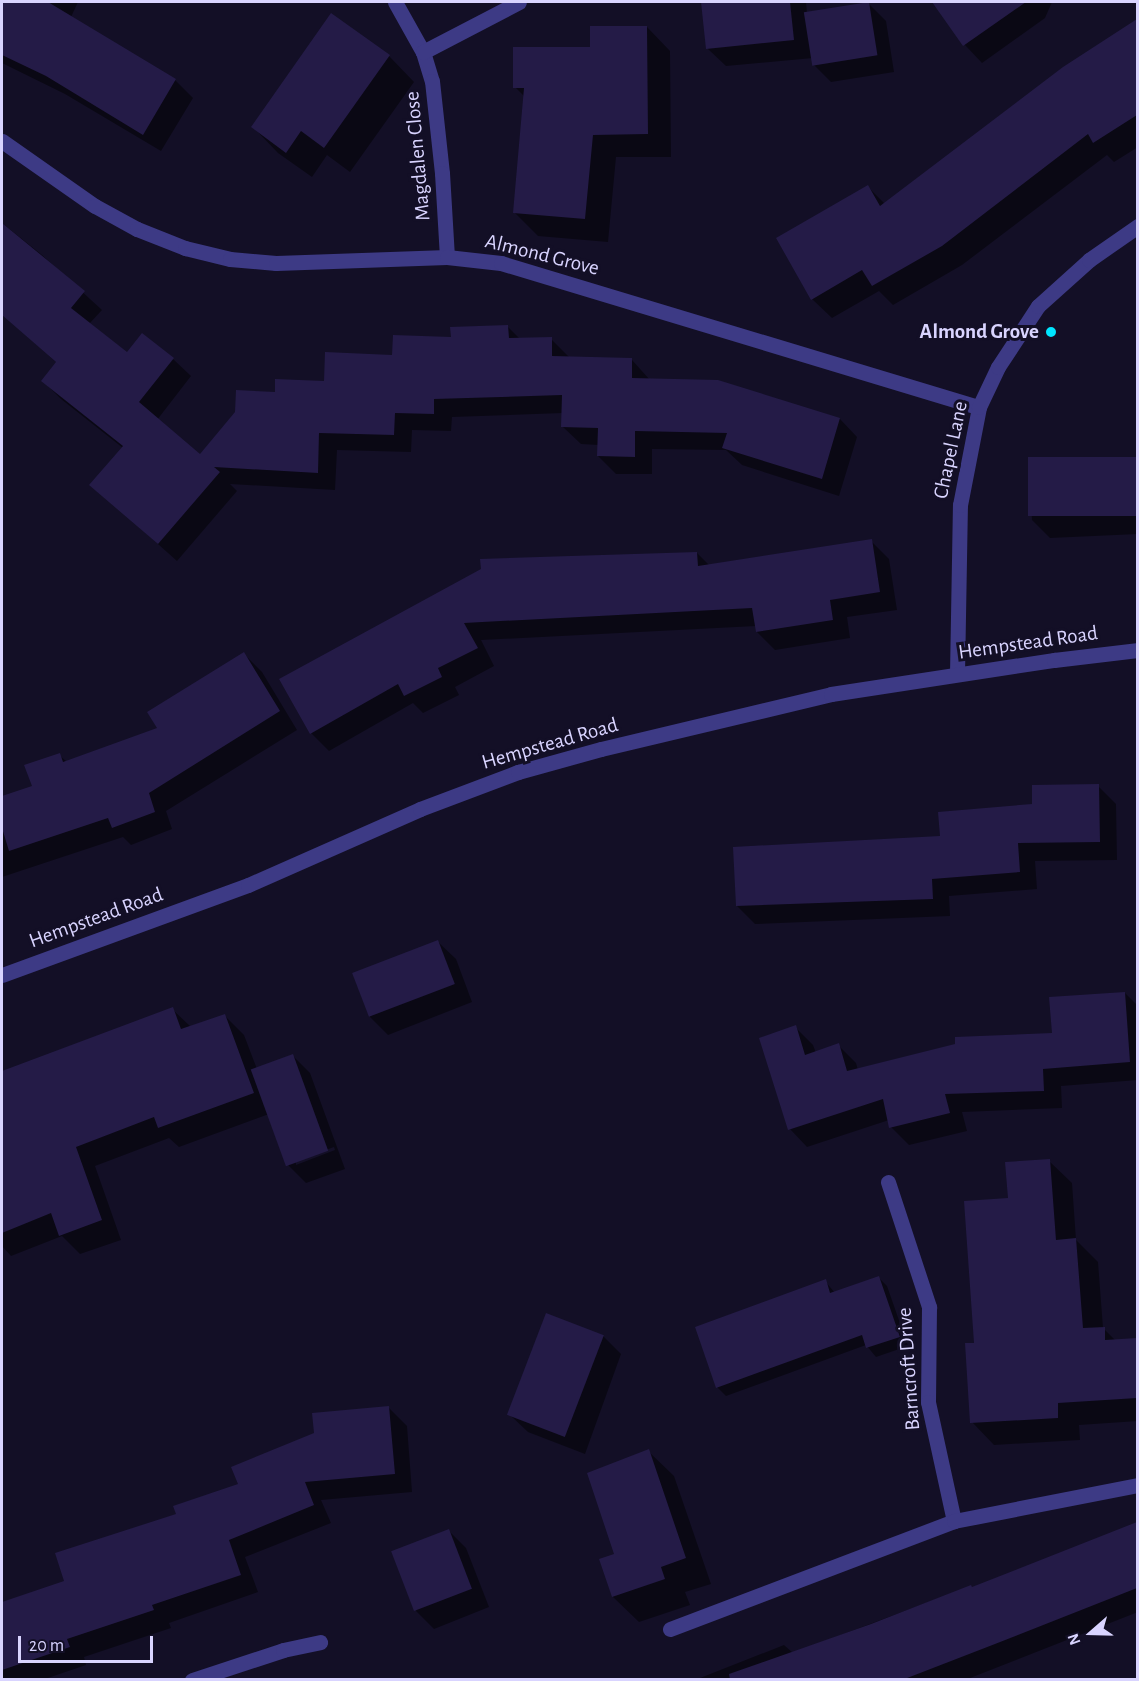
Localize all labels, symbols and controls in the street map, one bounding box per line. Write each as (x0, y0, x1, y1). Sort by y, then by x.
street label: Magdalen Close (400, 90, 436, 222)
street label: Almond Grove (482, 229, 602, 281)
place label: Almond Grove (920, 319, 1039, 345)
marker: Almond Grove (1044, 325, 1058, 339)
street label: Chapel Lane (928, 399, 974, 501)
street label: Hempstead Road (957, 621, 1099, 665)
street label: Hempstead Road (479, 712, 621, 776)
street label: Hempstead Road (26, 882, 166, 954)
street label: Barncroft Drive (892, 1307, 926, 1431)
north arrow (1061, 1603, 1121, 1663)
scale bar (21, 1624, 156, 1662)
text: N (1065, 1631, 1084, 1647)
text: 20 m (29, 1637, 64, 1655)

